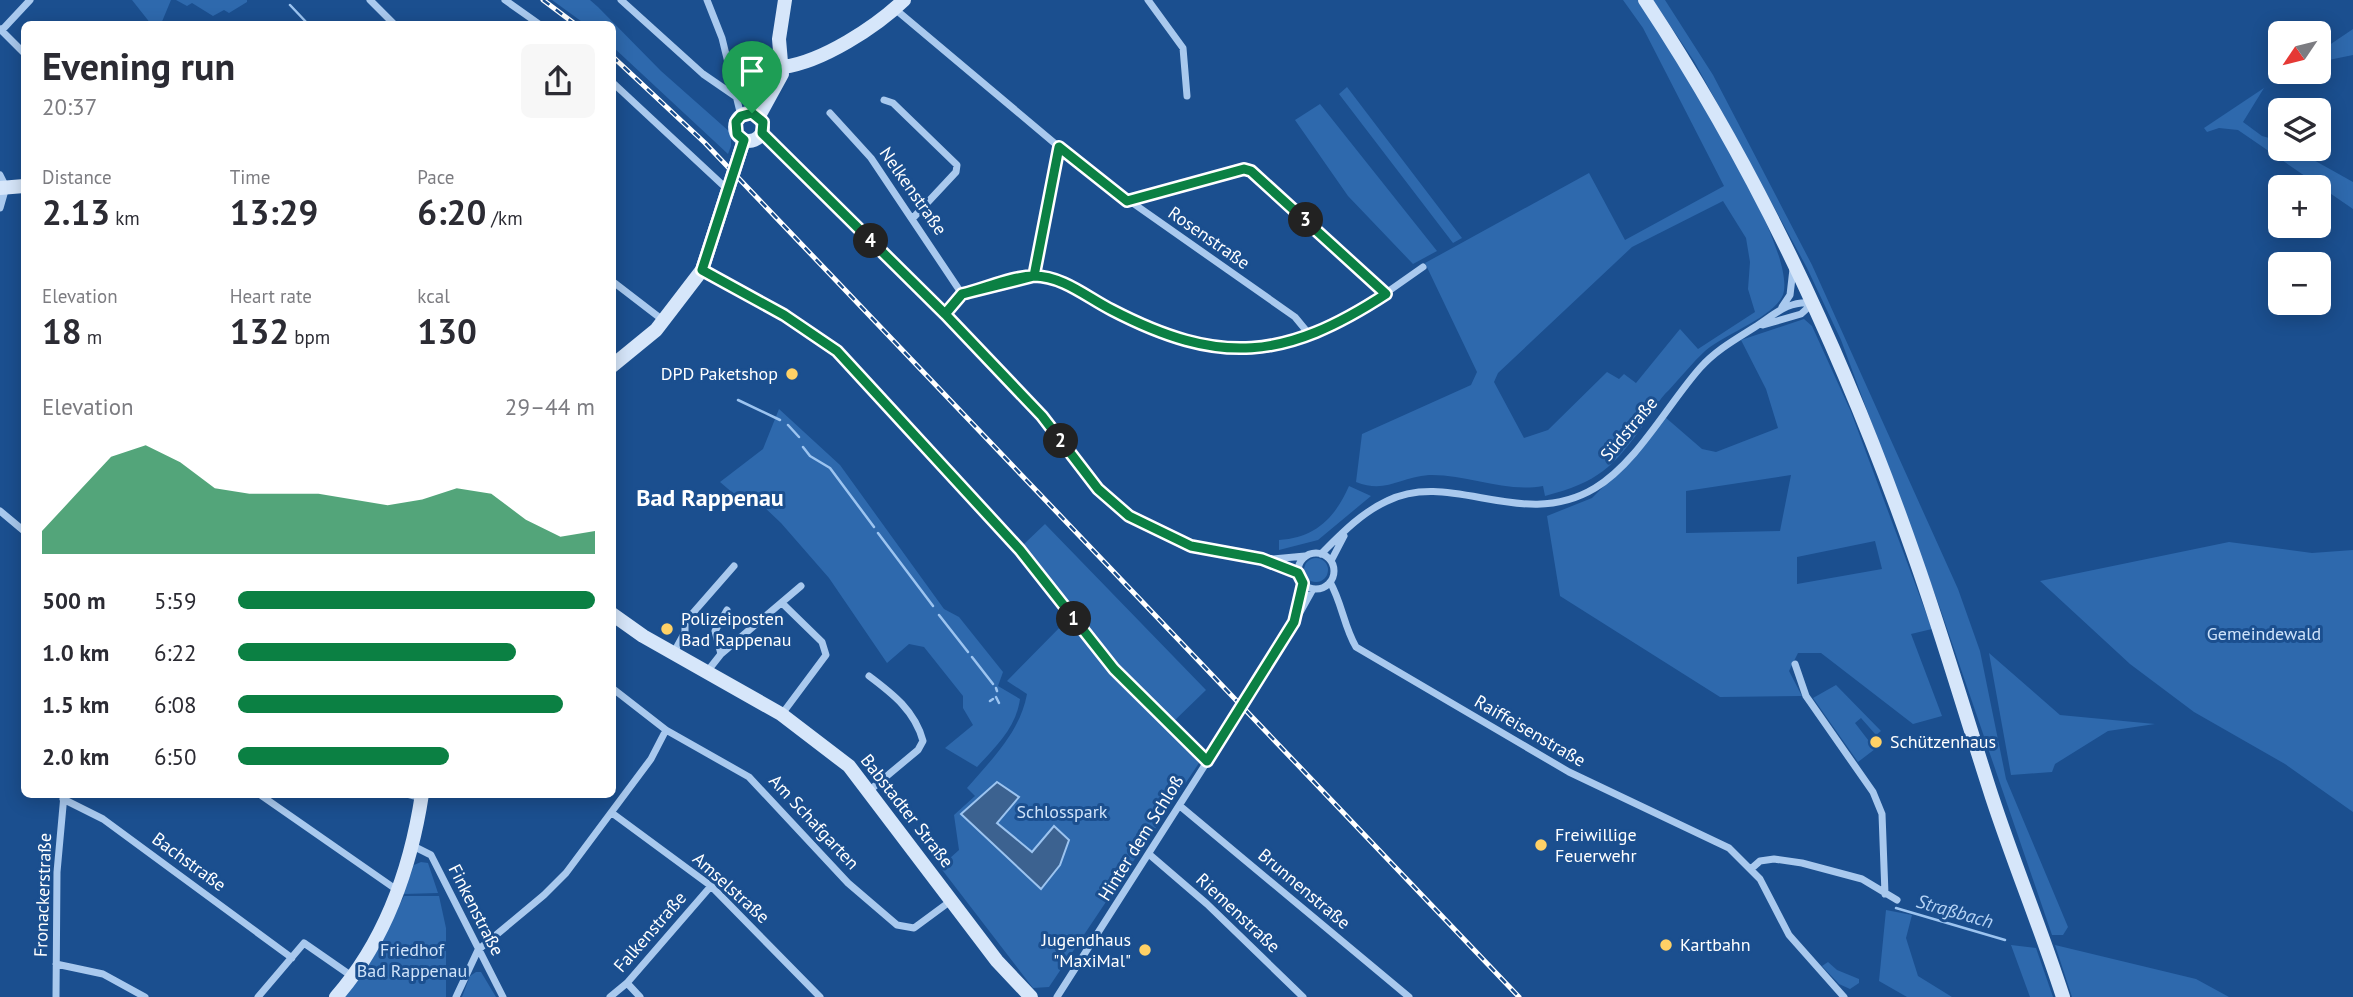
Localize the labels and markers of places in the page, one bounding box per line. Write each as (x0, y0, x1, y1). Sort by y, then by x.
pin (722, 41, 782, 113)
pin: 3 (1288, 202, 1324, 238)
pin: 4 (854, 224, 888, 258)
place label: DPD Paketshop (661, 362, 778, 385)
marker: DPD Paketshop (784, 366, 800, 382)
pin: 2 (1044, 424, 1078, 458)
pin: 1 (1056, 602, 1092, 636)
place label: Polizeiposten Bad Rappenau (681, 607, 791, 651)
marker: Polizeiposten Bad Rappenau (659, 621, 675, 637)
place label: Schützenhaus (1890, 730, 1996, 753)
marker: Schützenhaus (1868, 734, 1884, 750)
place label: Freiwillige Feuerwehr (1555, 823, 1637, 867)
marker: Freiwillige Feuerwehr (1533, 837, 1549, 853)
place label: Jugendhaus "MaxiMal" (1041, 928, 1131, 972)
place label: Kartbahn (1680, 933, 1751, 956)
marker: Kartbahn (1658, 937, 1674, 953)
marker: Jugendhaus "MaxiMal" (1137, 942, 1153, 958)

